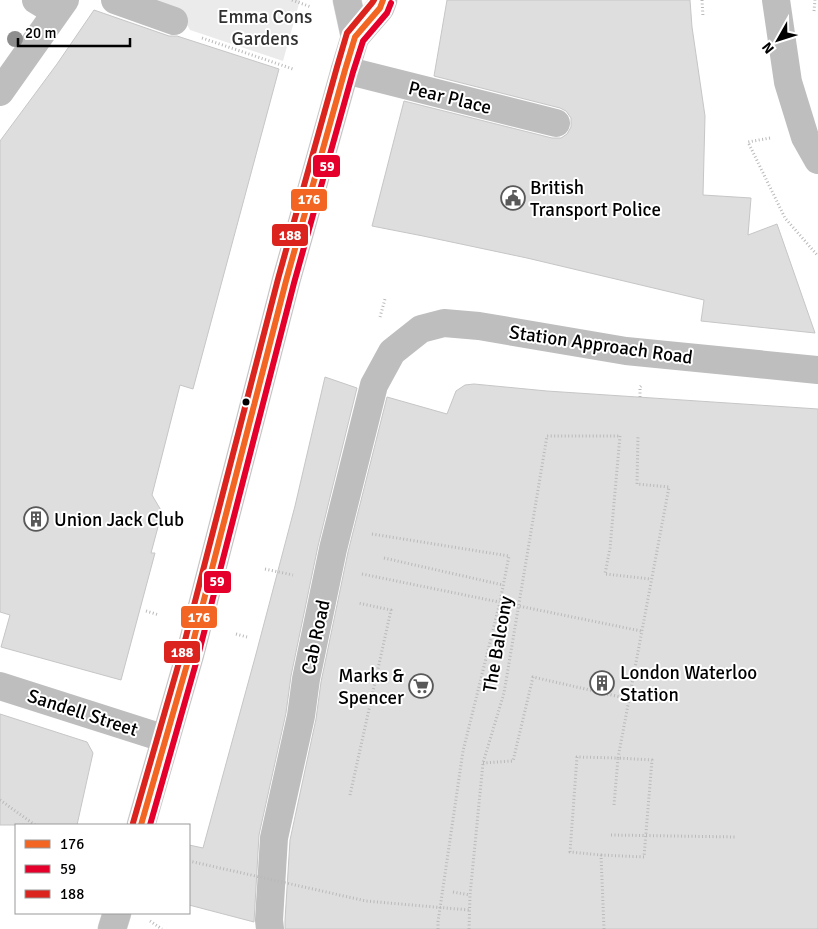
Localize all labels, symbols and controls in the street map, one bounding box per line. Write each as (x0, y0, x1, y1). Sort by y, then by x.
park label: Emma Cons Gardens (218, 5, 312, 51)
scale bar (18, 15, 130, 47)
north arrow (753, 15, 803, 65)
text: 20 m (25, 24, 56, 42)
text: N (759, 39, 778, 57)
street label: Pear Place (406, 76, 494, 120)
line badge: 59 (312, 154, 341, 178)
text: 59 (319, 158, 335, 175)
place label: British Transport Police (530, 176, 661, 222)
public building icon: British Transport Police (500, 185, 526, 211)
line badge: 176 (290, 188, 328, 212)
text: 176 (298, 191, 321, 208)
line badge: 188 (271, 223, 309, 247)
text: 188 (279, 227, 302, 244)
street label: Station Approach Road (508, 320, 694, 370)
unlabelled marker (241, 397, 251, 407)
building icon: Union Jack Club (23, 506, 49, 532)
place label: Union Jack Club (54, 508, 184, 532)
line badge: 59 (203, 570, 232, 594)
text: 59 (209, 573, 225, 590)
street label: The Balcony (478, 594, 518, 694)
street label: Cab Road (296, 598, 336, 677)
line badge: 176 (180, 605, 218, 629)
text: 176 (188, 609, 211, 626)
line badge: 188 (163, 640, 201, 664)
text: 188 (171, 644, 194, 661)
place label: London Waterloo Station (620, 661, 757, 707)
place label: Marks & Spencer (338, 664, 404, 710)
building icon: London Waterloo Station (589, 670, 615, 696)
supermarket icon: Marks & Spencer (408, 673, 434, 699)
street label: Sandell Street (24, 684, 141, 742)
legend (15, 824, 190, 914)
text: 176 (60, 835, 84, 853)
text: 59 (60, 860, 76, 878)
text: 188 (60, 885, 84, 903)

